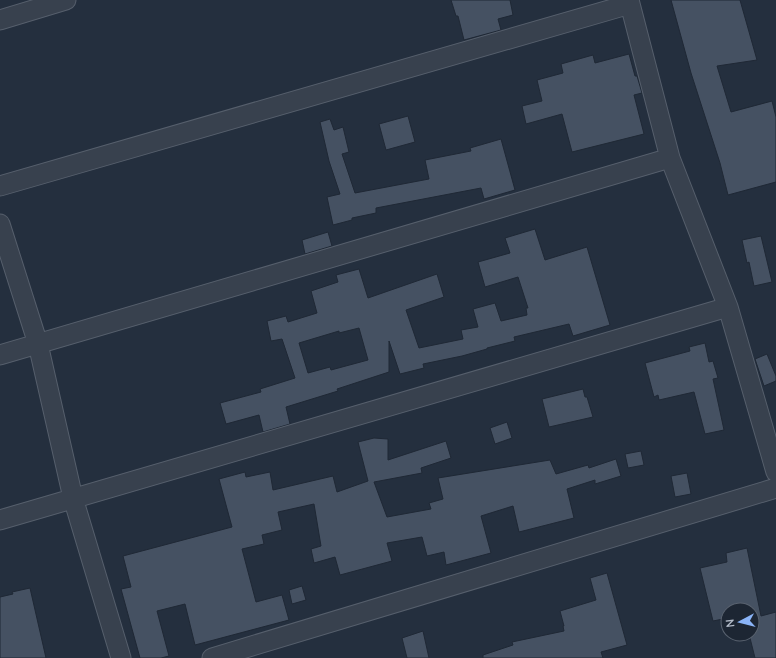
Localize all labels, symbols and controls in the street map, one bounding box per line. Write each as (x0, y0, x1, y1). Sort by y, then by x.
north arrow (720, 602, 760, 642)
text: N (723, 618, 737, 628)

